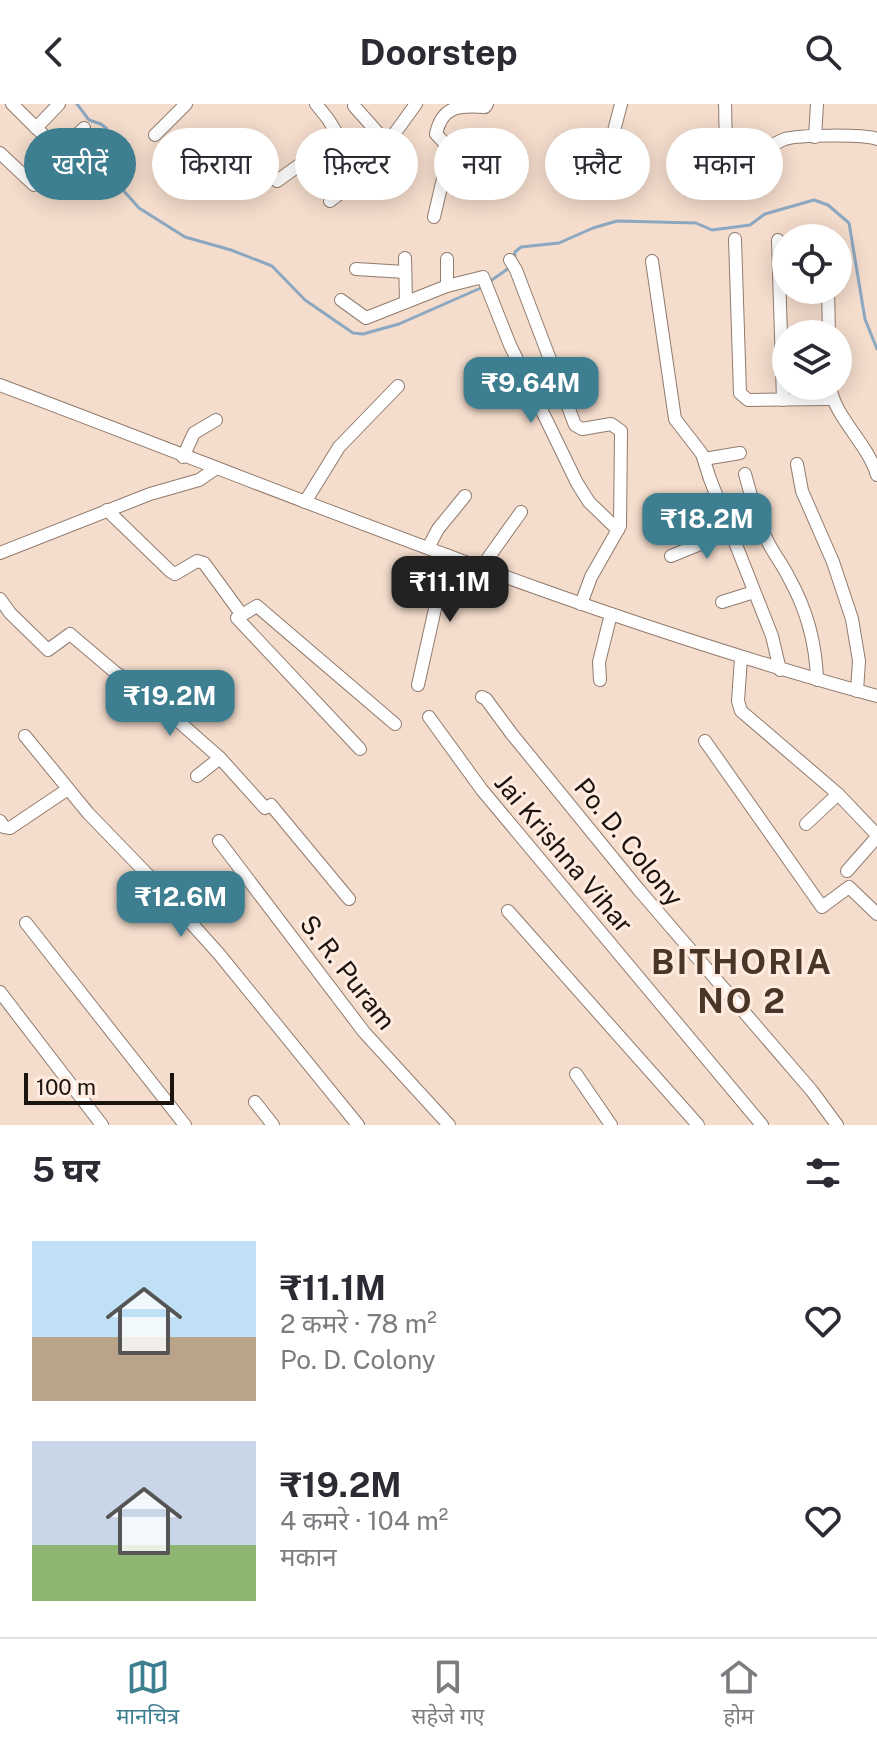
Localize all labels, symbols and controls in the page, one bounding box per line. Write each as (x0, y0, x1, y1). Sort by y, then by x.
icon: back (32, 30, 76, 74)
icon: search (801, 30, 845, 74)
text: Doorstep (360, 31, 518, 73)
chip: खरीदें (24, 128, 136, 200)
chip: किराया (152, 128, 279, 200)
chip: फ़िल्टर (295, 128, 418, 200)
chip: नया (434, 128, 529, 200)
chip: फ़्लैट (545, 128, 650, 200)
chip: मकान (666, 128, 783, 200)
map controls (772, 224, 852, 400)
button: locate (772, 224, 852, 304)
button: layers (772, 320, 852, 400)
pin: ₹9.64M (466, 357, 596, 425)
text: ₹9.64M (482, 367, 580, 398)
pin: ₹18.2M (642, 493, 772, 561)
text: ₹18.2M (660, 503, 754, 534)
pin: ₹11.1M (385, 556, 515, 624)
text: ₹11.1M (410, 566, 490, 597)
pin: ₹19.2M (105, 670, 235, 738)
text: ₹19.2M (124, 680, 216, 711)
street label: Jai Krishna Vihar (488, 767, 640, 939)
street label: Po. D. Colony (568, 772, 690, 912)
pin: ₹12.6M (116, 871, 246, 939)
text: ₹12.6M (135, 881, 227, 912)
street label: S. R. Puram (294, 909, 402, 1035)
district label: BITHORIA NO 2 (651, 942, 833, 1021)
scale bar (24, 1069, 174, 1105)
text: 100 m (36, 1074, 96, 1100)
text: 5 घर (32, 1150, 100, 1190)
icon: filters (801, 1151, 845, 1195)
text: ₹11.1M (280, 1268, 386, 1308)
icon: home (96, 1273, 192, 1369)
icon: heart (801, 1299, 845, 1343)
text: 2 कमरे · 78 m² (280, 1308, 437, 1339)
text: Po. D. Colony (280, 1344, 436, 1375)
text: ₹19.2M (280, 1465, 401, 1505)
icon: home (96, 1473, 192, 1569)
icon: heart (801, 1499, 845, 1543)
text: 4 कमरे · 104 m² (280, 1505, 448, 1536)
text: मकान (280, 1541, 337, 1572)
tab: मानचित्र (116, 1655, 179, 1733)
tab: सहेजे गए (412, 1655, 484, 1733)
tab: होम (717, 1655, 761, 1733)

